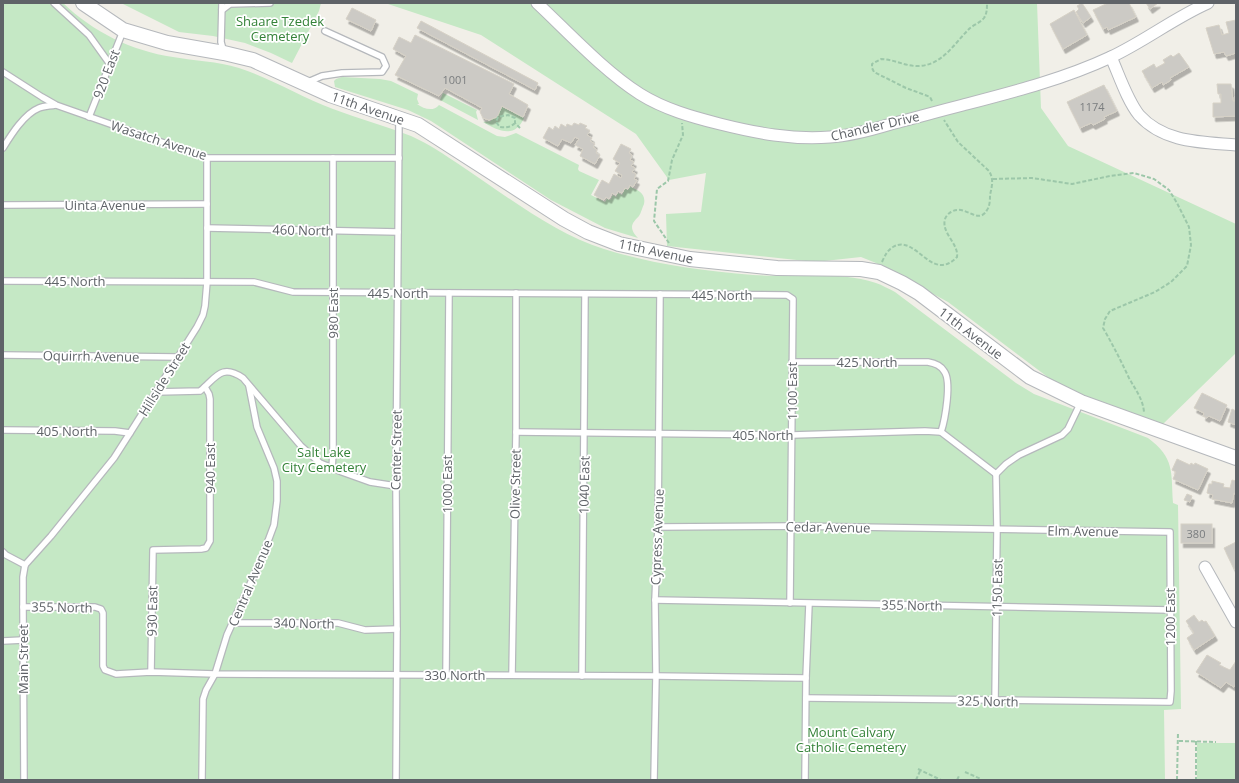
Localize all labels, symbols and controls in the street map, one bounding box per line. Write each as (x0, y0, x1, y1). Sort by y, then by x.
park label: Shaare Tzedek Cemetery (236, 12, 324, 45)
street label: 920 East (88, 47, 124, 101)
house number: 1001 (442, 72, 468, 87)
street label: 11th Avenue (329, 87, 407, 129)
house number: 1174 (1079, 99, 1105, 114)
street label: Chandler Drive (829, 107, 921, 145)
street label: Wasatch Avenue (109, 116, 209, 164)
street label: Uinta Avenue (64, 196, 146, 214)
street label: 460 North (272, 220, 334, 240)
street label: 11th Avenue (617, 234, 695, 268)
street label: 445 North (44, 272, 106, 290)
street label: 445 North (367, 284, 429, 302)
street label: 445 North (691, 286, 753, 304)
street label: 980 East (324, 287, 342, 338)
street label: 11th Avenue (935, 303, 1007, 363)
street label: Hillside Street (134, 338, 194, 419)
street label: Oquirrh Avenue (43, 346, 139, 366)
street label: 425 North (836, 353, 898, 371)
street label: 1100 East (783, 361, 801, 420)
street label: Center Street (386, 409, 406, 490)
street label: 405 North (36, 422, 98, 440)
street label: 405 North (732, 426, 794, 444)
street label: 940 East (201, 442, 219, 493)
park label: Salt Lake City Cemetery (282, 443, 367, 476)
street label: Olive Street (505, 448, 525, 519)
street label: 1000 East (438, 454, 456, 513)
street label: 1040 East (574, 455, 594, 514)
street label: Cypress Avenue (646, 489, 668, 585)
street label: Cedar Avenue (786, 517, 870, 537)
street label: Elm Avenue (1047, 521, 1119, 541)
house number: 380 (1187, 526, 1205, 541)
street label: Central Avenue (224, 537, 276, 629)
street label: 1150 East (987, 558, 1007, 617)
street label: 930 East (143, 585, 161, 637)
street label: 1200 East (1161, 587, 1179, 646)
street label: 355 North (881, 595, 943, 615)
street label: 355 North (31, 597, 93, 617)
street label: 340 North (273, 613, 335, 633)
street label: Main Street (14, 624, 32, 694)
street label: 330 North (424, 666, 486, 684)
street label: 325 North (957, 691, 1019, 711)
park label: Mount Calvary Catholic Cemetery (796, 723, 907, 756)

